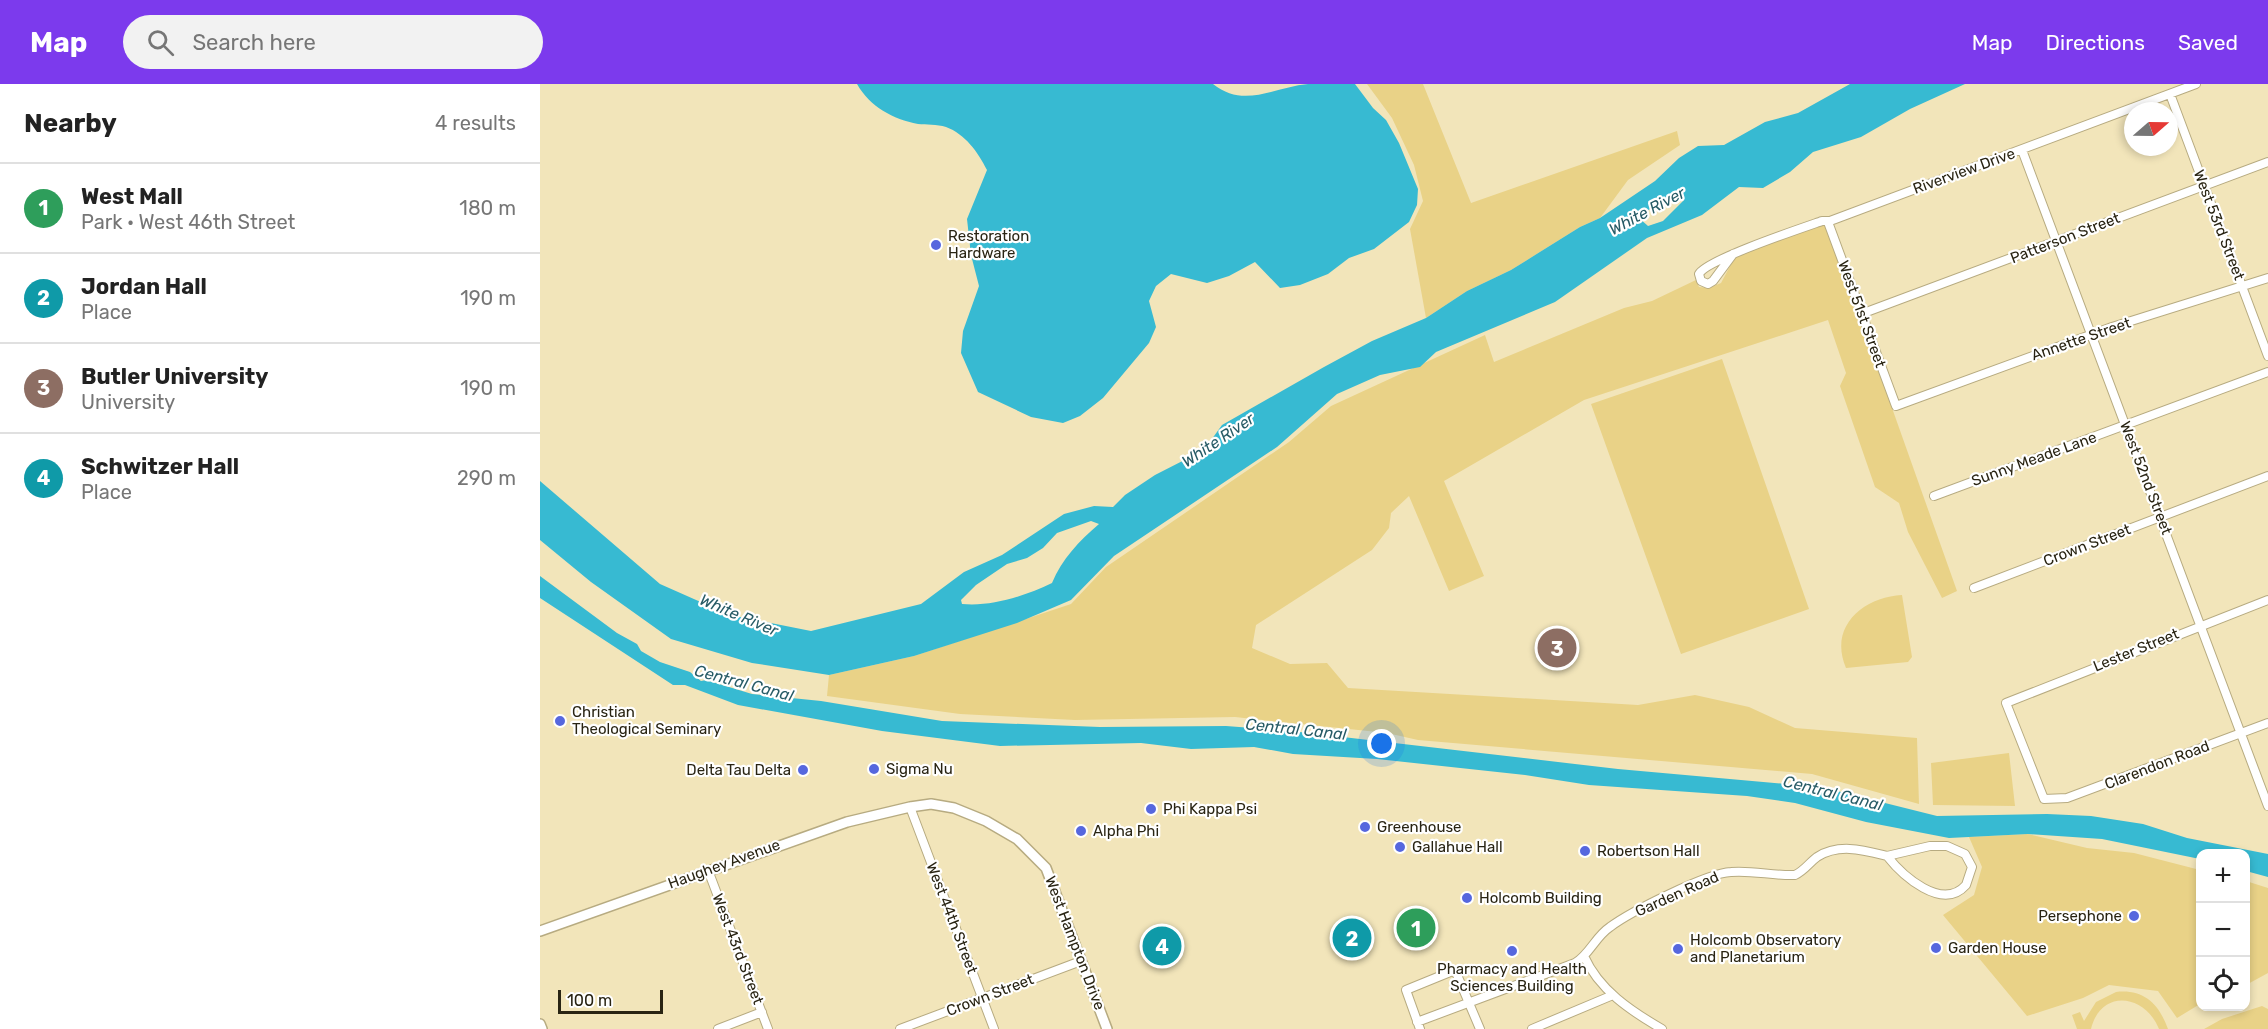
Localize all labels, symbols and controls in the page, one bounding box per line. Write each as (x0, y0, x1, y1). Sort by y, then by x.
search box (123, 15, 543, 69)
text: Map (30, 26, 87, 59)
icon: search (144, 26, 177, 59)
text: Search here (192, 29, 316, 56)
text: Map (1972, 30, 2013, 55)
text: Directions (2046, 30, 2145, 55)
text: Saved (2178, 30, 2238, 55)
north arrow (2124, 102, 2178, 156)
text: Nearby (24, 108, 117, 139)
text: 4 results (435, 111, 516, 135)
street label: Riverview Drive (1911, 144, 2017, 198)
street label: West 53rd Street (2190, 167, 2248, 283)
text: West Mall (81, 183, 183, 210)
water label: White River (1606, 183, 1689, 239)
text: 1 (39, 196, 48, 220)
text: 180 m (459, 196, 516, 220)
street label: Patterson Street (2008, 209, 2122, 267)
text: Park · West 46th Street (81, 210, 295, 234)
place label: Restoration Hardware (948, 227, 1029, 262)
marker: Restoration Hardware (929, 238, 943, 252)
street label: West 51st Street (1834, 258, 1890, 370)
text: Jordan Hall (81, 273, 207, 300)
text: 2 (37, 286, 50, 310)
text: 190 m (460, 286, 516, 310)
text: Place (81, 300, 132, 324)
street label: Annette Street (2029, 314, 2133, 364)
text: Butler University (81, 363, 268, 390)
text: 3 (37, 376, 50, 400)
text: 190 m (460, 376, 516, 400)
text: University (81, 390, 175, 414)
water label: White River (1178, 408, 1259, 471)
street label: West 52nd Street (2116, 419, 2176, 537)
street label: Sunny Meade Lane (1969, 428, 2099, 490)
text: Schwitzer Hall (81, 453, 239, 480)
text: 4 (37, 466, 50, 490)
text: 290 m (457, 466, 516, 490)
text: Place (81, 480, 132, 504)
street label: Crown Street (2041, 520, 2133, 570)
water label: White River (697, 590, 782, 640)
street label: Lester Street (2090, 625, 2182, 675)
pin: 3 (1538, 626, 1576, 670)
water label: Central Canal (692, 661, 797, 706)
place label: Christian Theological Seminary (572, 703, 721, 738)
marker: Christian Theological Seminary (553, 714, 567, 728)
water label: Central Canal (1244, 714, 1349, 744)
your location (1367, 729, 1396, 758)
street label: Clarendon Road (2102, 737, 2212, 793)
place label: Sigma Nu (886, 760, 953, 778)
place label: Delta Tau Delta (686, 761, 791, 779)
marker: Sigma Nu (867, 762, 881, 776)
marker: Delta Tau Delta (796, 763, 810, 777)
water label: Central Canal (1781, 771, 1886, 815)
place label: Phi Kappa Psi (1163, 800, 1257, 818)
marker: Phi Kappa Psi (1144, 802, 1158, 816)
place label: Greenhouse (1377, 818, 1461, 836)
marker: Greenhouse (1358, 820, 1372, 834)
place label: Alpha Phi (1093, 822, 1159, 840)
marker: Alpha Phi (1074, 824, 1088, 838)
street label: Haughey Avenue (666, 835, 782, 893)
place label: Gallahue Hall (1412, 838, 1503, 856)
marker: Gallahue Hall (1393, 840, 1407, 854)
place label: Robertson Hall (1597, 842, 1700, 860)
marker: Robertson Hall (1578, 844, 1592, 858)
map controls (2196, 849, 2250, 1011)
button: + (2196, 849, 2250, 903)
street label: West 44th Street (922, 860, 982, 976)
street label: Garden Road (1632, 868, 1722, 920)
street label: West Hampton Drive (1041, 874, 1109, 1012)
place label: Holcomb Building (1479, 889, 1602, 907)
street label: West 43rd Street (709, 891, 767, 1007)
marker: Holcomb Building (1460, 891, 1474, 905)
button: − (2196, 903, 2250, 957)
pin: 1 (1396, 906, 1436, 950)
place label: Persephone (2038, 907, 2122, 925)
marker: Persephone (2127, 909, 2141, 923)
pin: 2 (1332, 916, 1372, 960)
pin: 4 (1142, 924, 1182, 968)
place label: Holcomb Observatory and Planetarium (1690, 931, 1841, 966)
place label: Garden House (1948, 939, 2047, 957)
marker: Garden House (1929, 941, 1943, 955)
marker: Holcomb Observatory and Planetarium (1671, 942, 1685, 956)
marker: Pharmacy and Health Sciences Building (1505, 944, 1519, 958)
button: locate (2196, 957, 2250, 1011)
place label: Pharmacy and Health Sciences Building (1437, 960, 1587, 995)
street label: Crown Street (944, 970, 1036, 1020)
scale bar (558, 987, 663, 1014)
text: 100 m (567, 991, 612, 1010)

